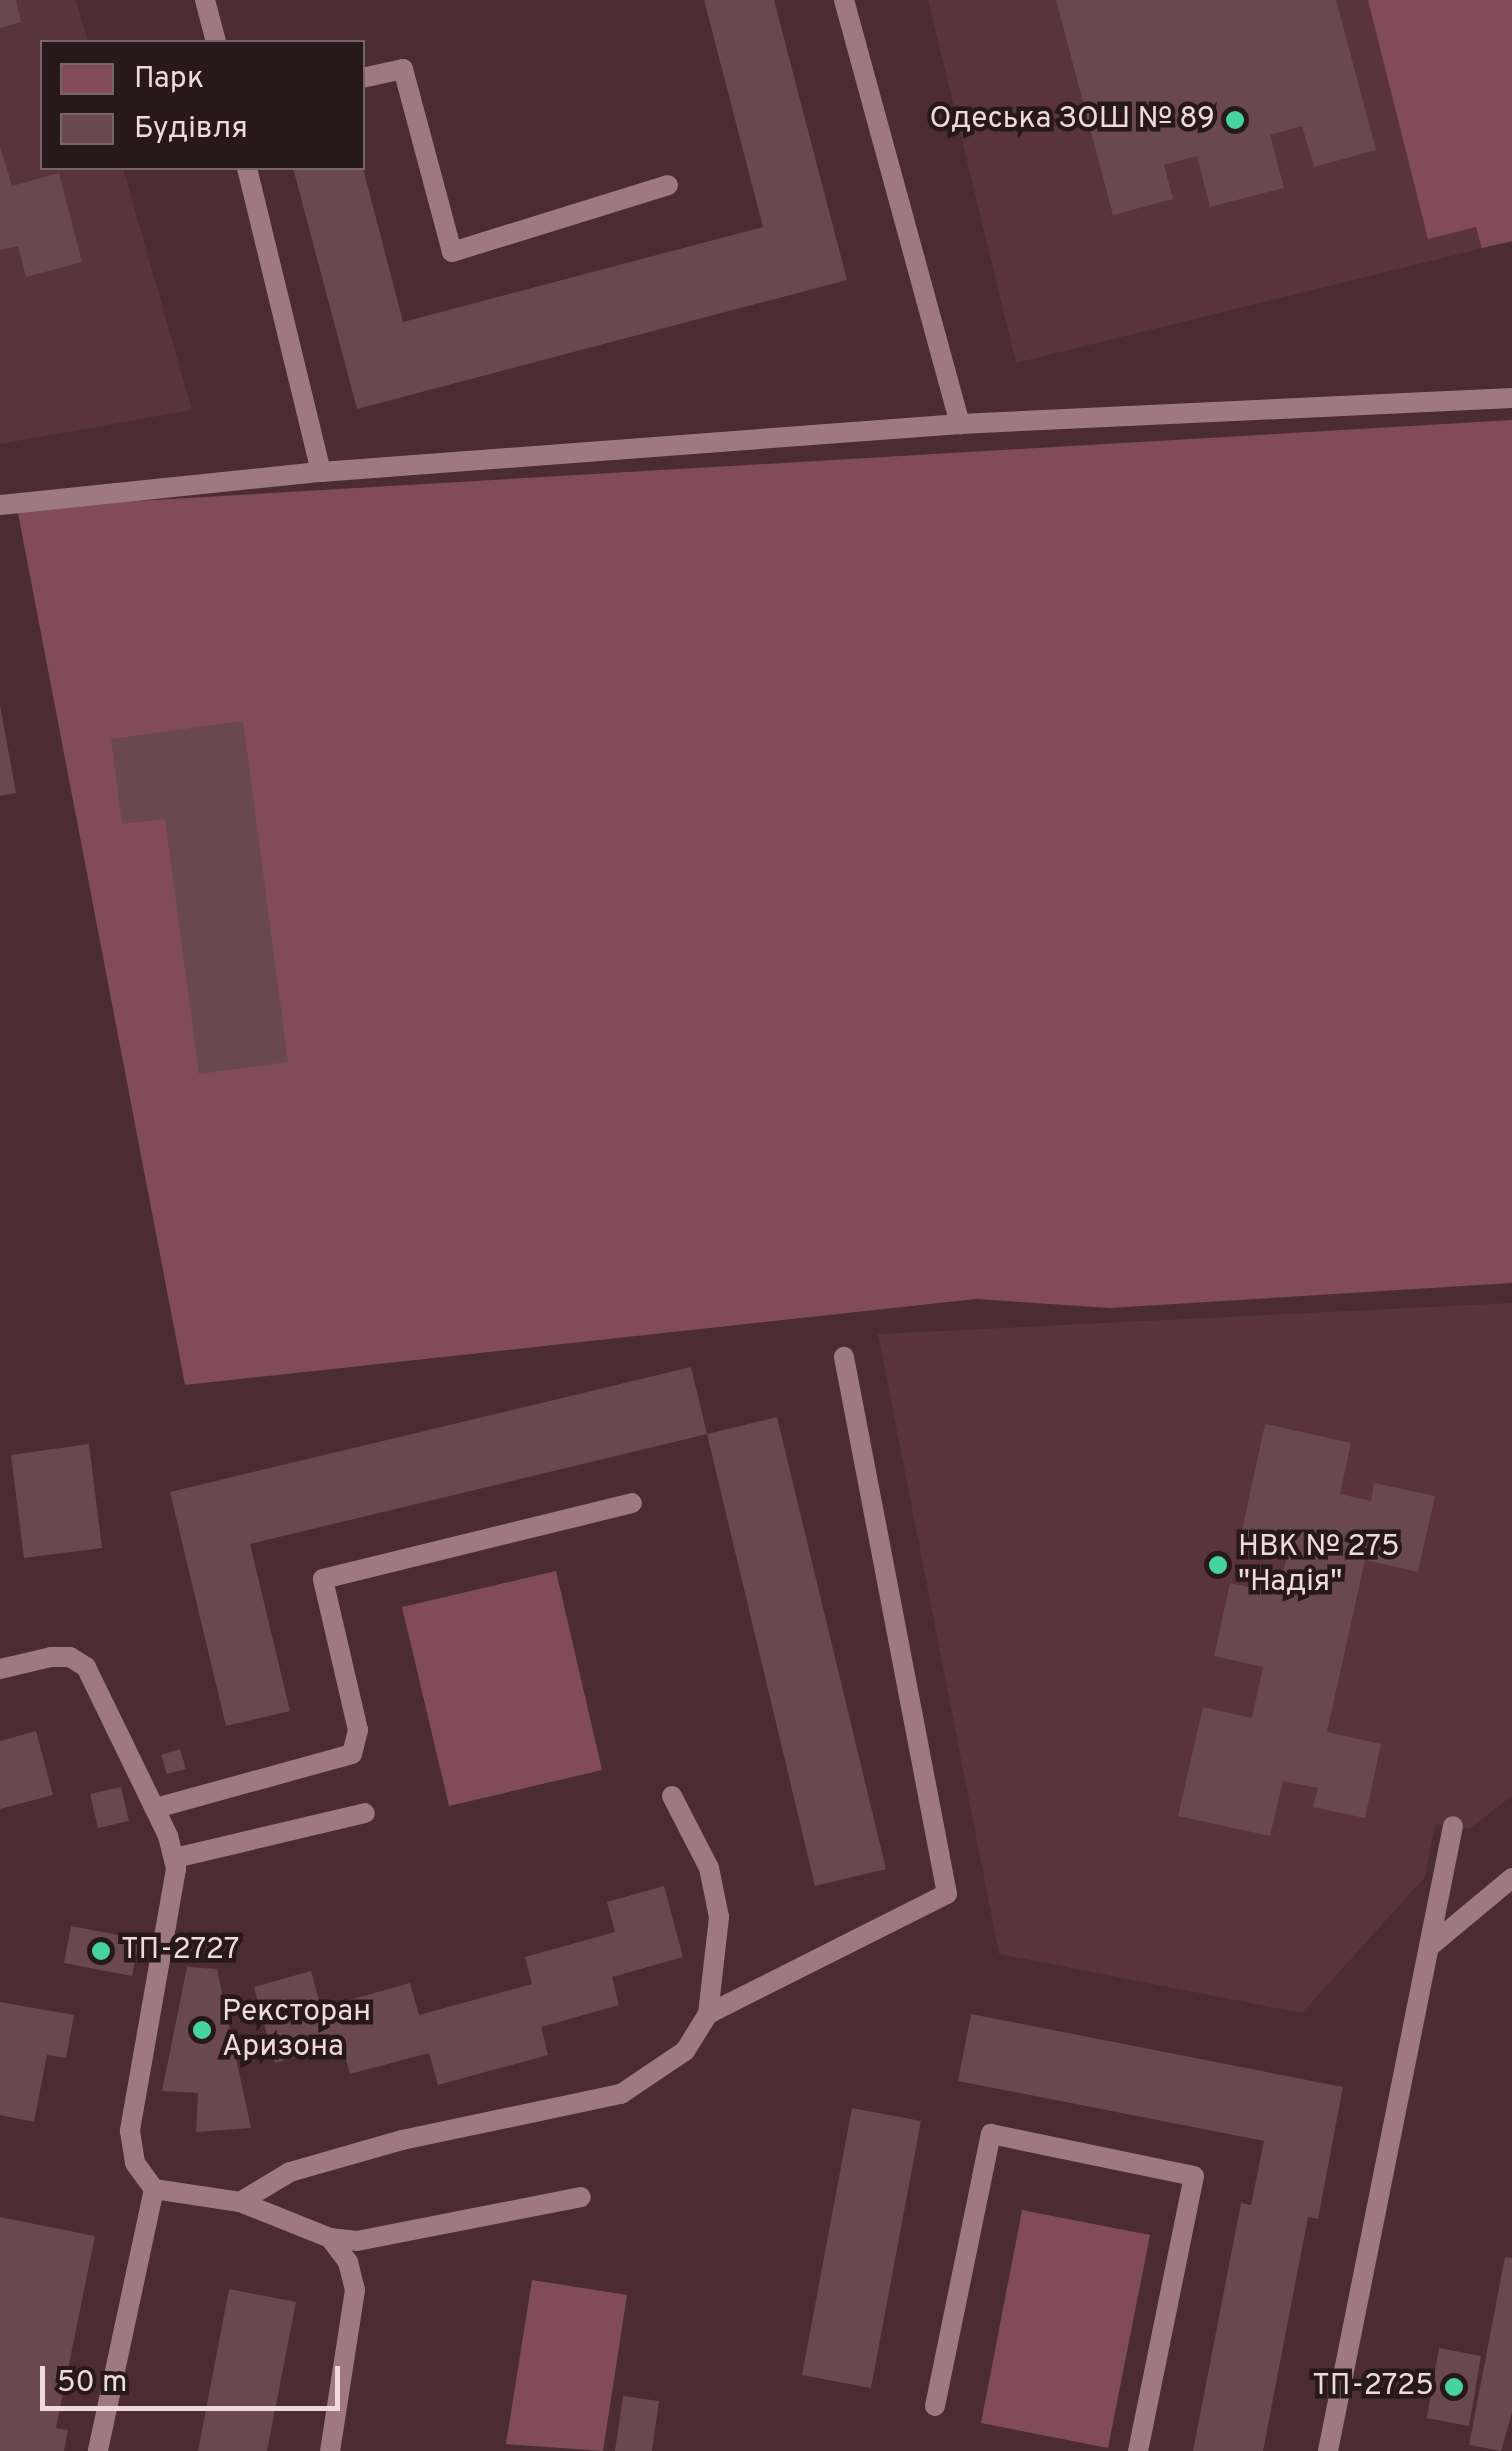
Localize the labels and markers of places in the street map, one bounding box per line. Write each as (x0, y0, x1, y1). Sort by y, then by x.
place label: Одеська ЗОШ № 89 (929, 102, 1215, 138)
marker: Одеська ЗОШ № 89 (1224, 109, 1246, 131)
place label: НВК № 275 "Надія" (1238, 1530, 1400, 1600)
marker: НВК № 275 "Надія" (1207, 1554, 1229, 1576)
place label: ТП-2727 (121, 1933, 239, 1969)
marker: ТП-2727 (90, 1940, 112, 1962)
place label: Рексторан Аризона (222, 1995, 371, 2066)
marker: Рексторан Аризона (191, 2019, 213, 2041)
place label: ТП-2725 (1312, 2369, 1434, 2405)
marker: ТП-2725 (1443, 2376, 1465, 2398)

